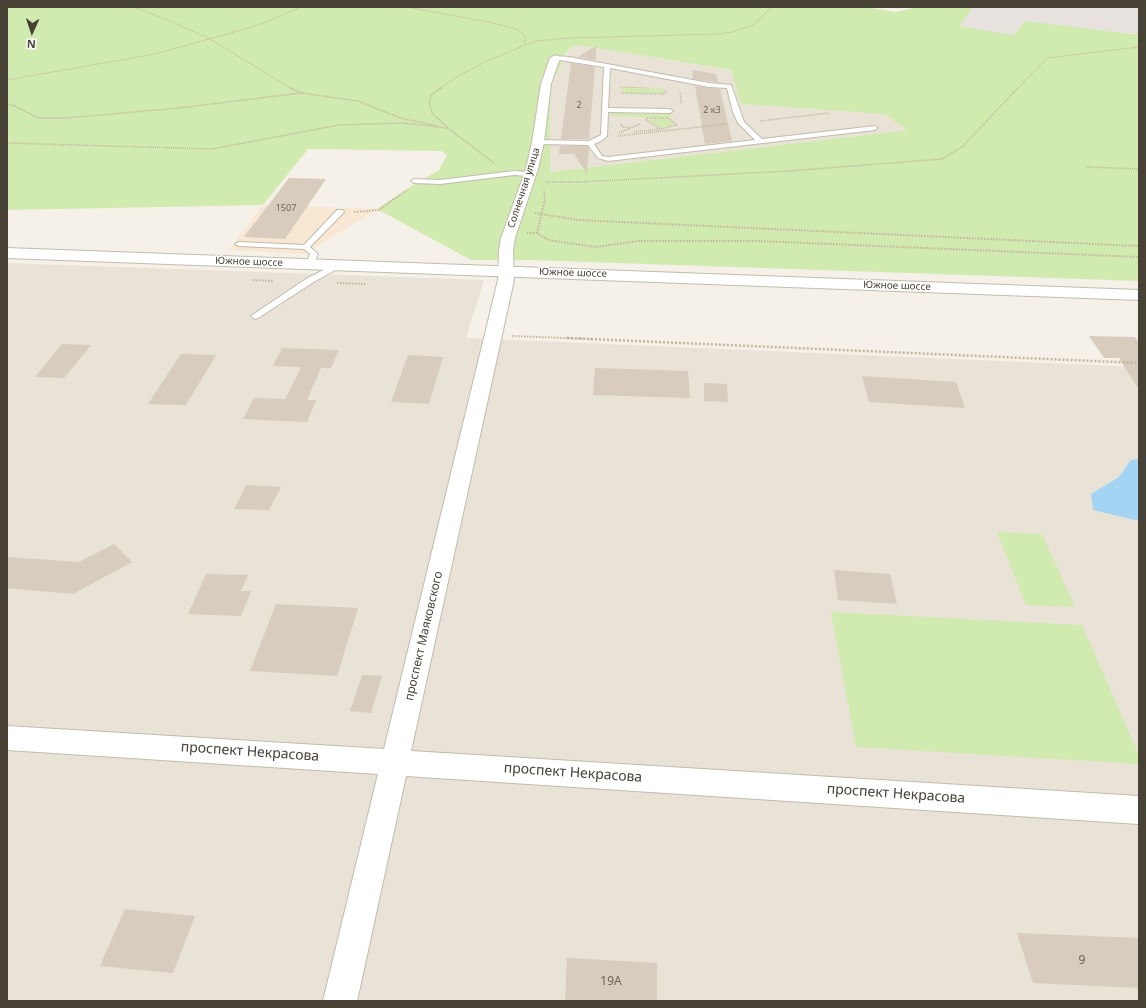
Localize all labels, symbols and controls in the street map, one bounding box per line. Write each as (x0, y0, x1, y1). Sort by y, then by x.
north arrow (12, 12, 52, 52)
text: N (26, 37, 36, 52)
house number: 2 (576, 100, 582, 110)
house number: 2 к3 (703, 105, 721, 115)
street label: Солнечная улица (505, 146, 543, 230)
house number: 1507 (276, 203, 296, 213)
street label: Южное шоссе (215, 255, 283, 269)
street label: Южное шоссе (539, 266, 607, 280)
street label: Южное шоссе (863, 279, 931, 293)
street label: проспект Маяковского (402, 570, 446, 702)
street label: проспект Некрасова (180, 739, 320, 765)
street label: проспект Некрасова (503, 760, 643, 786)
street label: проспект Некрасова (826, 781, 966, 807)
house number: 9 (1079, 954, 1085, 968)
house number: 19А (600, 975, 622, 989)

